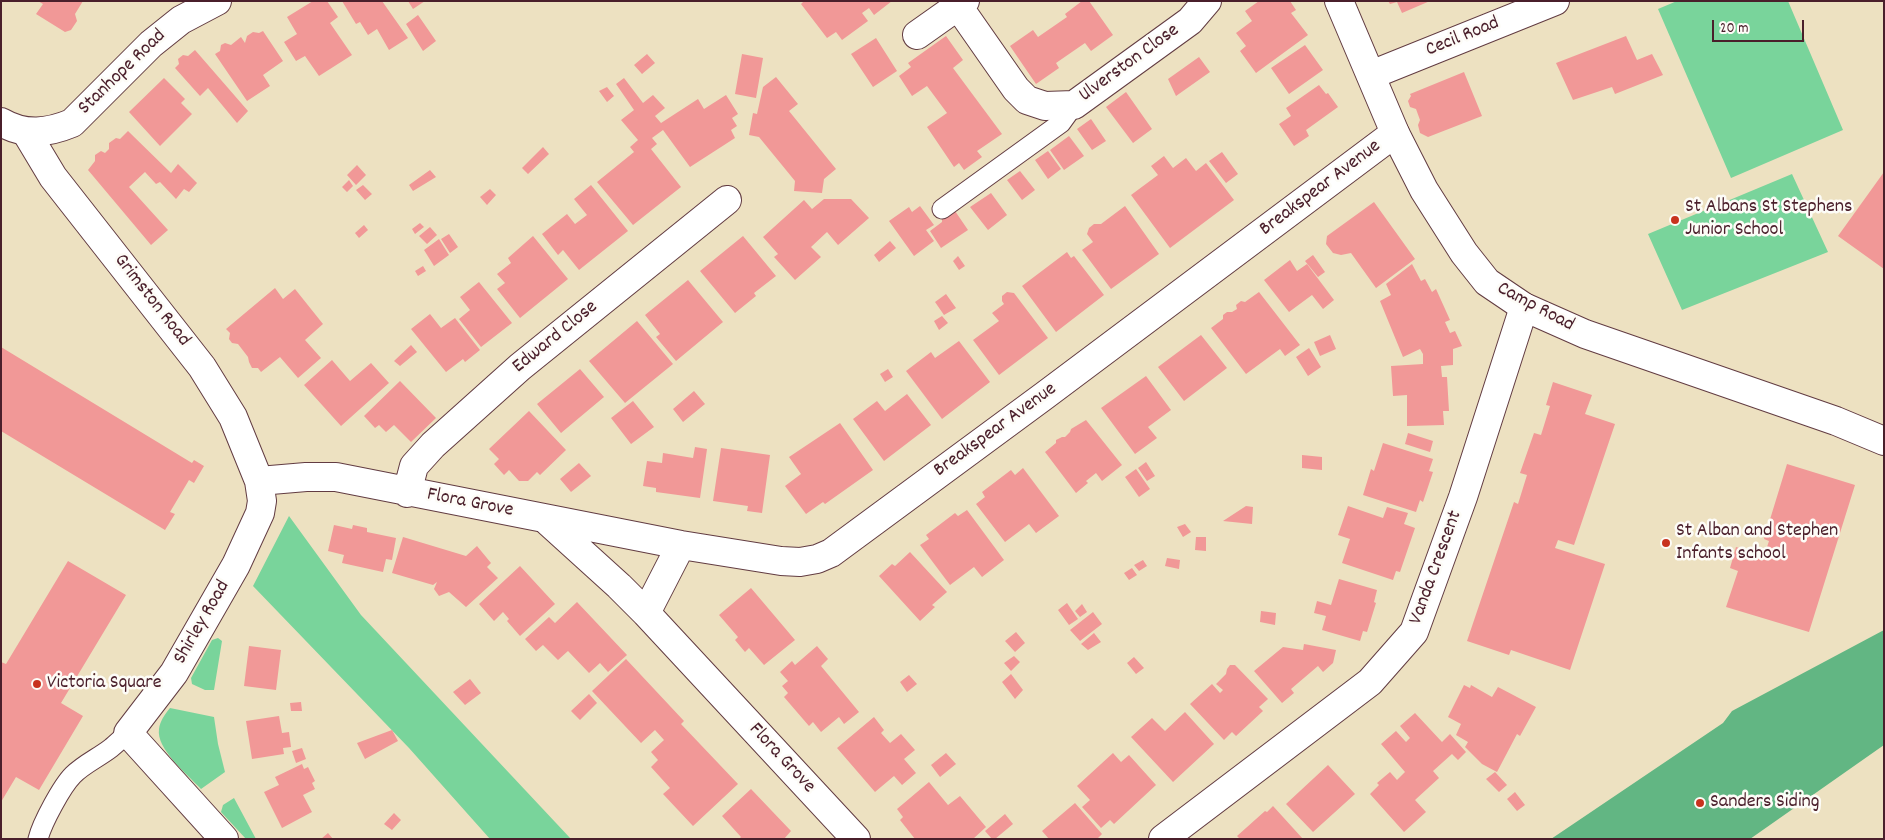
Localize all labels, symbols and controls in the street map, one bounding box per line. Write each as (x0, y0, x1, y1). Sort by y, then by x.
scale bar (1715, 10, 1808, 42)
street label: Cecil Road (1423, 12, 1503, 64)
text: 20 m (1720, 18, 1748, 40)
street label: Ulverston Close (1075, 20, 1185, 108)
street label: Stanhope Road (74, 25, 172, 121)
street label: Breakspear Avenue (1256, 136, 1386, 242)
place label: St Albans St Stephens Junior School (1685, 196, 1852, 243)
marker: St Albans St Stephens Junior School (1669, 214, 1681, 226)
street label: Grimston Road (107, 250, 195, 352)
street label: Camp Road (1492, 278, 1578, 338)
street label: Edward Close (508, 296, 604, 380)
street label: Breakspear Avenue (930, 378, 1062, 484)
street label: Flora Grove (425, 484, 515, 524)
street label: Vanda Crescent (1405, 508, 1469, 628)
place label: St Alban and Stephen Infants school (1676, 520, 1838, 567)
marker: St Alban and Stephen Infants school (1660, 537, 1672, 549)
street label: Shirley Road (169, 577, 237, 669)
place label: Victoria Square (47, 672, 162, 696)
marker: Victoria Square (31, 678, 43, 690)
street label: Flora Grove (742, 719, 820, 799)
place label: Sanders Siding (1710, 791, 1820, 815)
marker: Sanders Siding (1694, 797, 1706, 809)

